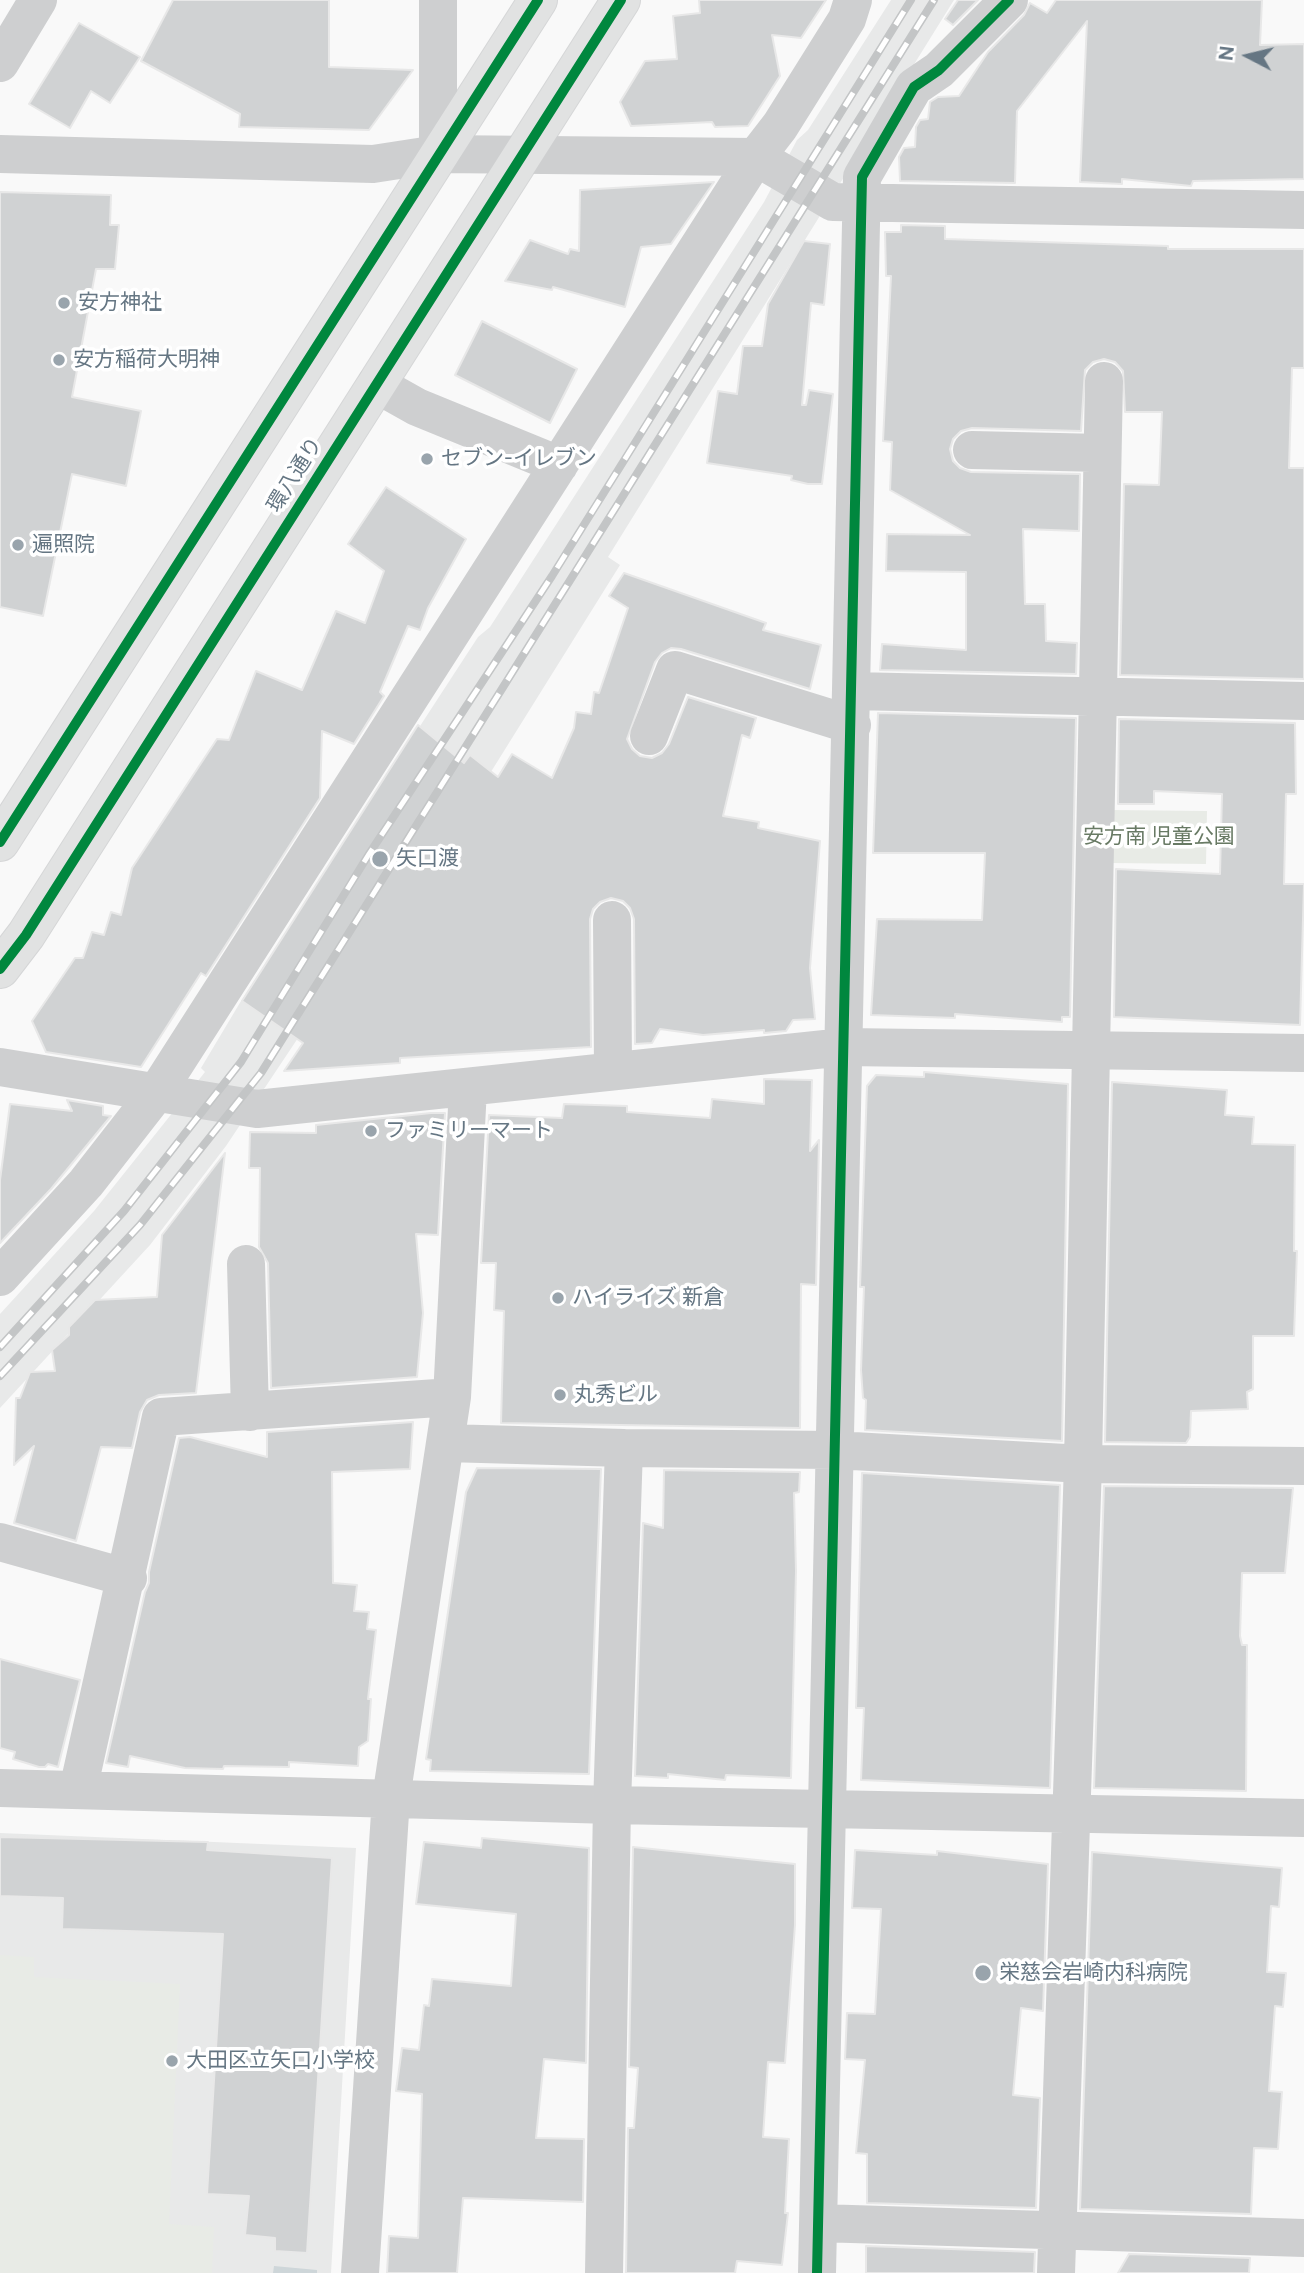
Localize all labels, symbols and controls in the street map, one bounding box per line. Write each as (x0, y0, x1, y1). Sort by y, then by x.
north arrow (1213, 21, 1283, 91)
text: N (1214, 45, 1239, 62)
place label: 安方神社 (78, 290, 162, 316)
marker: 安方神社 (56, 295, 72, 311)
place label: 安方稲荷大明神 (73, 347, 220, 373)
marker: 安方稲荷大明神 (51, 352, 67, 368)
street label: 環八通り (262, 433, 328, 517)
place label: セブン-イレブン (441, 446, 597, 472)
marker: セブン-イレブン (419, 451, 435, 467)
place label: 遍照院 (32, 532, 95, 558)
marker: 遍照院 (10, 537, 26, 553)
park label: 安方南 児童公園 (1083, 824, 1235, 850)
place label: 矢口渡 (396, 846, 459, 872)
marker: 矢口渡 (370, 849, 390, 869)
place label: ファミリーマート (385, 1118, 553, 1144)
marker: ファミリーマート (363, 1123, 379, 1139)
place label: ハイライズ 新倉 (572, 1285, 724, 1311)
marker: ハイライズ 新倉 (550, 1290, 566, 1306)
place label: 丸秀ビル (574, 1382, 658, 1408)
marker: 丸秀ビル (552, 1387, 568, 1403)
place label: 栄慈会岩崎内科病院 (999, 1960, 1188, 1986)
marker: 栄慈会岩崎内科病院 (973, 1963, 993, 1983)
place label: 大田区立矢口小学校 (186, 2048, 375, 2074)
marker: 大田区立矢口小学校 (164, 2053, 180, 2069)

